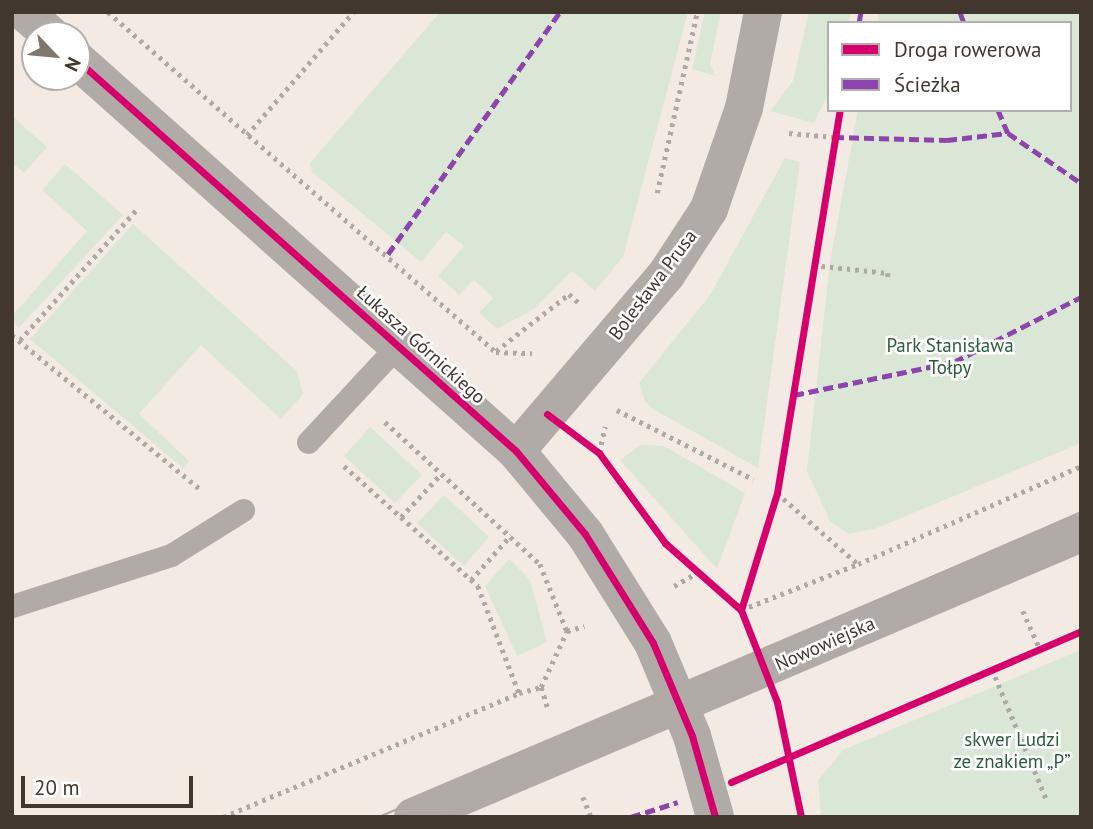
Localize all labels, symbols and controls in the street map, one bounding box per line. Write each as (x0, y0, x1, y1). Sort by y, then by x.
north arrow (21, 21, 91, 91)
legend (827, 21, 1072, 112)
text: Droga rowerowa (894, 36, 1041, 63)
text: N (60, 53, 87, 75)
text: Ścieżka (894, 71, 961, 98)
street label: Bolesława Prusa (604, 225, 702, 345)
street label: Łukasza Górnickiego (352, 281, 490, 409)
park label: Park Stanisława Tołpy (886, 335, 1014, 379)
street label: Nowowiejska (772, 612, 878, 676)
park label: skwer Ludzi ze znakiem „P” (952, 729, 1072, 773)
scale bar (24, 762, 196, 806)
text: 20 m (34, 774, 80, 801)

